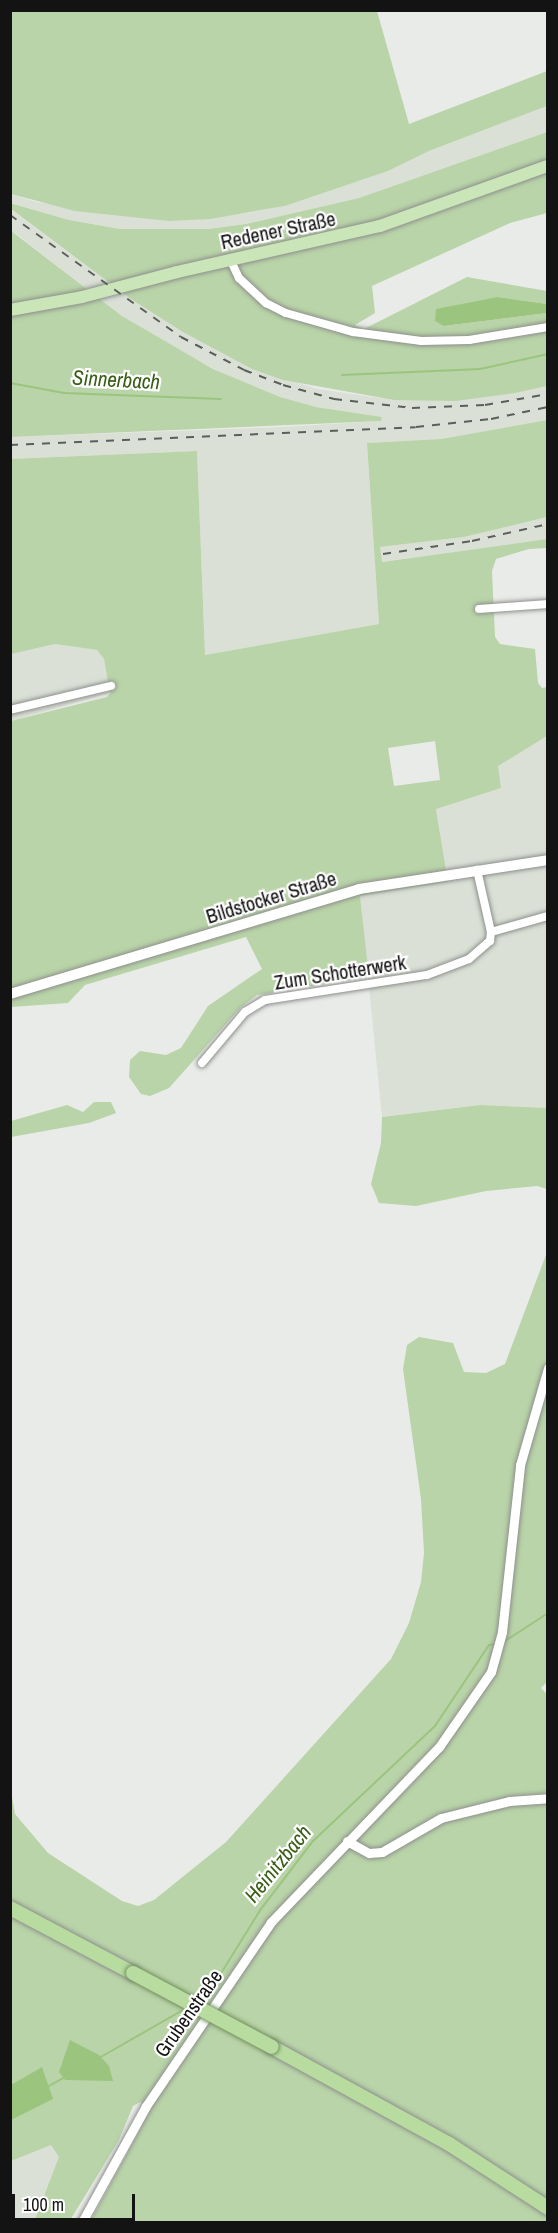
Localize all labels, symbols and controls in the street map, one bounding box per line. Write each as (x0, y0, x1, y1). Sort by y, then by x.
street label: Redener Straße (218, 206, 338, 254)
water label: Sinnerbach (71, 365, 161, 395)
street label: Bildstocker Straße (203, 866, 339, 928)
street label: Zum Schotterwerk (272, 950, 408, 994)
water label: Heinitzbach (239, 1820, 317, 1908)
street label: Grubenstraße (149, 1965, 227, 2061)
scale bar (15, 2182, 138, 2220)
text: 100 m (23, 2192, 64, 2217)

